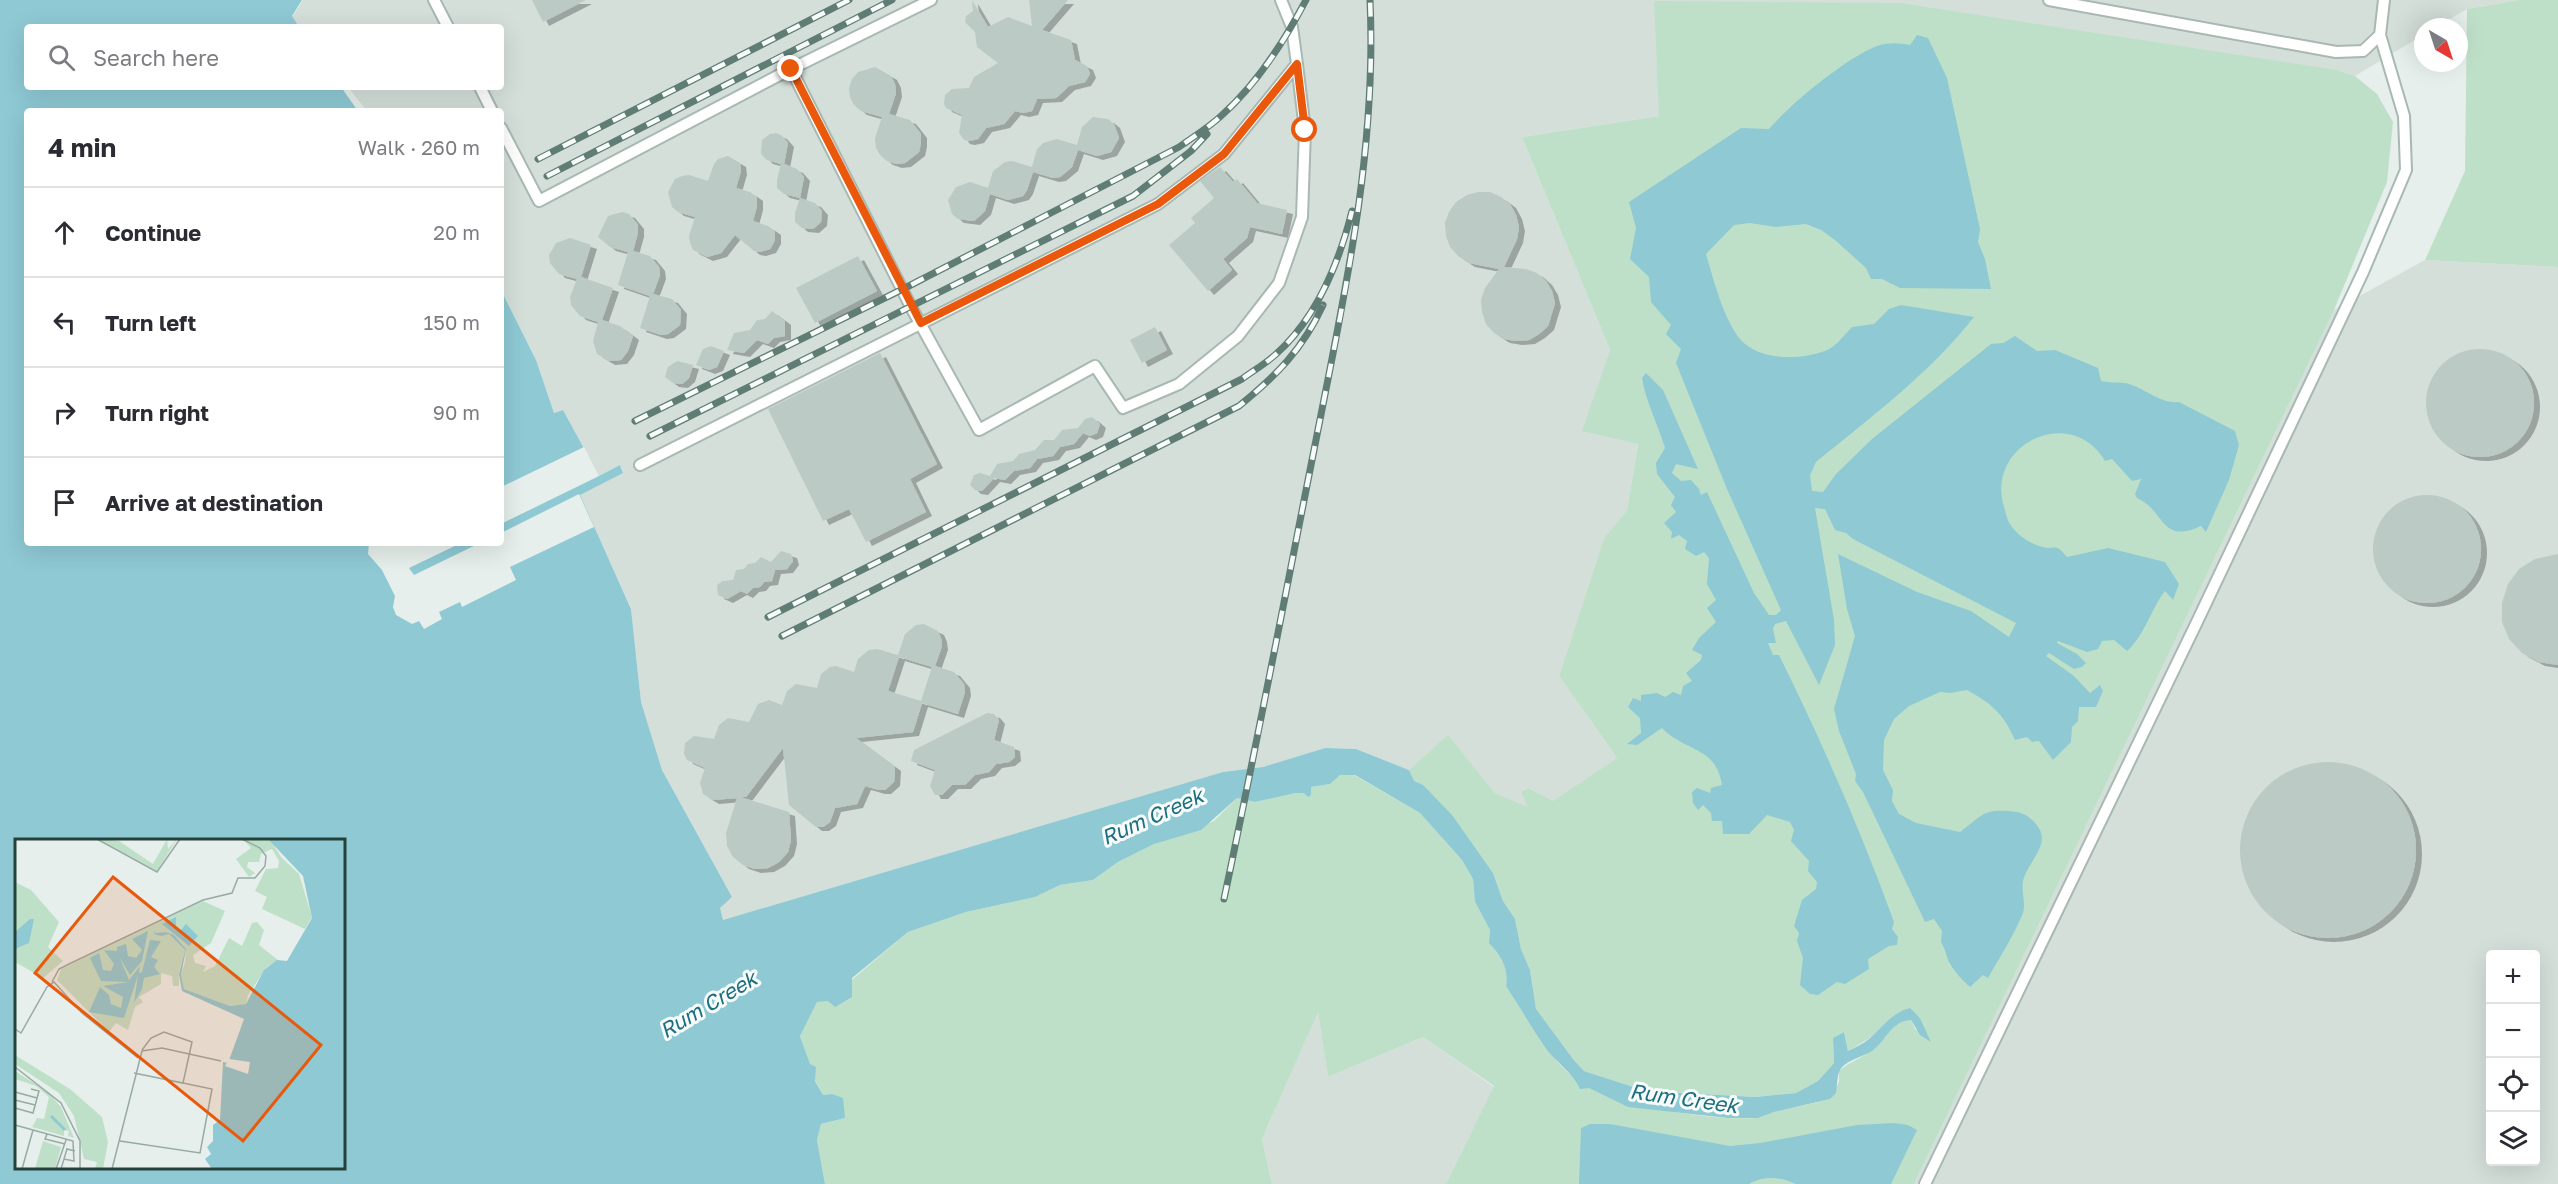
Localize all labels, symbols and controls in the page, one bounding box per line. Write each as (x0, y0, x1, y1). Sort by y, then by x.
north arrow (2414, 18, 2468, 72)
search box (24, 24, 504, 90)
icon: search (45, 41, 78, 74)
text: Search here (93, 44, 219, 71)
route end (777, 55, 803, 81)
route start (1291, 116, 1317, 142)
text: 4 min (48, 132, 116, 163)
text: Walk · 260 m (358, 135, 480, 159)
icon: ahead (48, 216, 81, 249)
text: Continue (105, 219, 201, 246)
text: 20 m (433, 220, 480, 244)
icon: left (48, 306, 81, 339)
text: Turn left (105, 309, 196, 336)
text: 150 m (424, 310, 480, 334)
icon: right (48, 396, 81, 429)
text: Turn right (105, 399, 209, 426)
text: 90 m (433, 400, 480, 424)
icon: arrive (48, 486, 81, 519)
text: Arrive at destination (105, 489, 323, 516)
water label: Rum Creek (1097, 781, 1209, 850)
inset map (15, 839, 345, 1169)
map controls (2486, 950, 2540, 1166)
button: + (2486, 950, 2540, 1004)
water label: Rum Creek (655, 964, 763, 1043)
button: − (2486, 1004, 2540, 1058)
button: locate (2486, 1058, 2540, 1112)
water label: Rum Creek (1628, 1078, 1742, 1119)
button: layers (2486, 1112, 2540, 1166)

